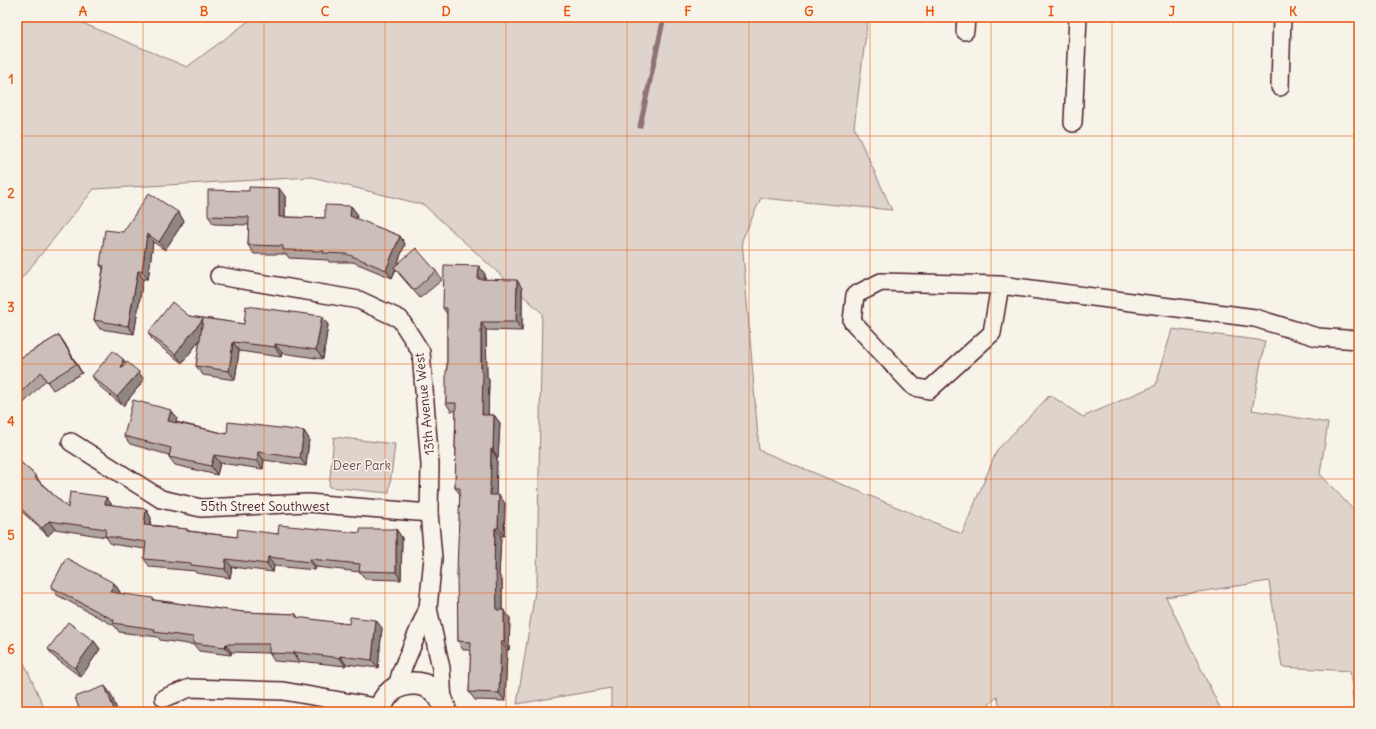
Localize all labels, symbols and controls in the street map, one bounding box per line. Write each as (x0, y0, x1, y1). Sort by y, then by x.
text: A (79, 3, 88, 20)
text: B (200, 3, 209, 20)
text: C (321, 3, 330, 20)
text: D (441, 3, 451, 20)
text: E (563, 3, 571, 20)
text: F (684, 3, 692, 20)
text: G (804, 3, 814, 20)
text: H (925, 3, 935, 20)
text: I (1048, 3, 1054, 20)
text: J (1169, 3, 1176, 20)
text: K (1289, 3, 1298, 20)
text: 1 (8, 71, 14, 88)
text: 2 (7, 185, 15, 202)
text: 3 (7, 299, 15, 316)
street label: 13th Avenue West (411, 351, 438, 456)
text: 4 (7, 413, 15, 430)
park label: Deer Park (333, 457, 392, 474)
street label: 55th Street Southwest (200, 498, 330, 515)
text: 5 (7, 527, 15, 544)
text: 6 (7, 641, 15, 658)

